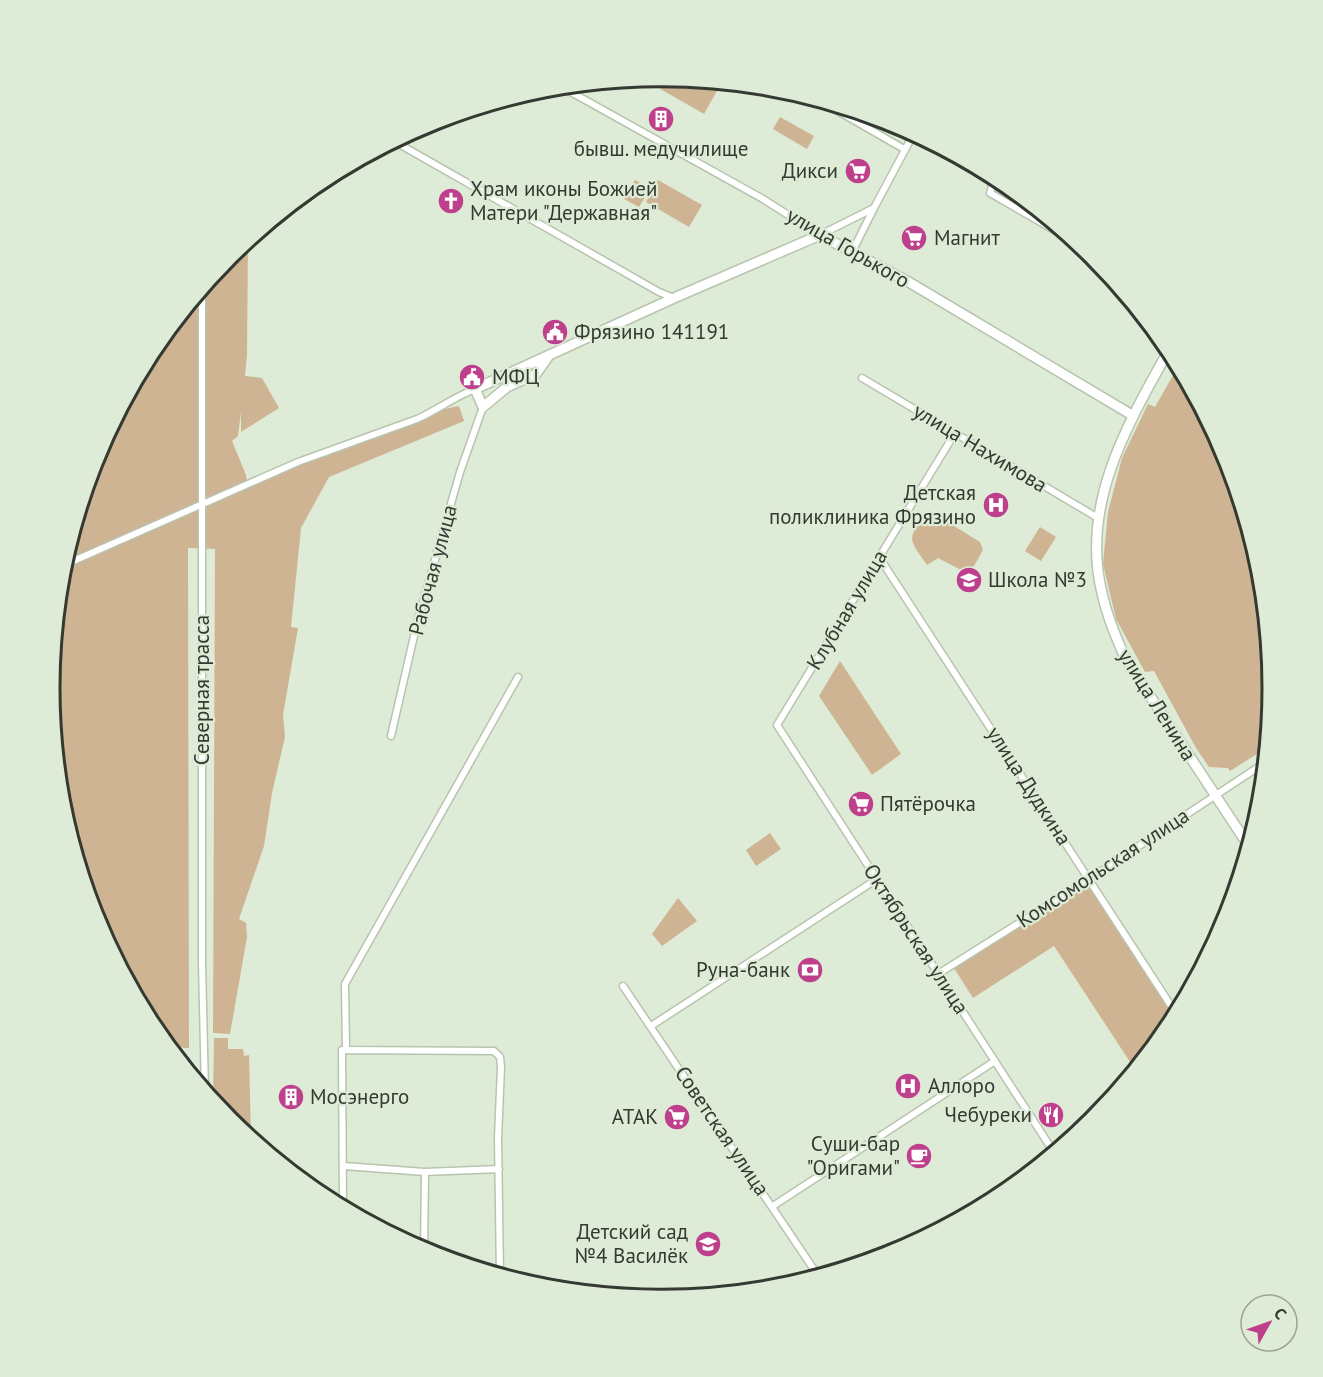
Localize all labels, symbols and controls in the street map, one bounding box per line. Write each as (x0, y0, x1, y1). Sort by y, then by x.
building icon: бывш. медучилище (646, 104, 676, 134)
place label: бывш. медучилище (574, 135, 748, 162)
supermarket icon: Дикси (843, 156, 873, 186)
place label: Дикси (782, 157, 838, 184)
place label: Храм иконы Божией Матери "Державная" (470, 175, 657, 226)
church icon: Храм иконы Божией Матери "Державная" (436, 186, 466, 216)
street label: улица Горького (782, 201, 915, 294)
supermarket icon: Магнит (899, 223, 929, 253)
place label: Магнит (934, 224, 1001, 251)
public building icon: Фрязино 141191 (540, 317, 570, 347)
place label: Фрязино 141191 (574, 318, 729, 345)
public building icon: МФЦ (457, 362, 487, 392)
place label: МФЦ (492, 363, 539, 390)
street label: улица Нахимова (908, 397, 1052, 498)
place label: Детская поликлиника Фрязино (769, 479, 976, 530)
hospital icon: Детская поликлиника Фрязино (981, 490, 1011, 520)
street label: Рабочая улица (402, 502, 463, 638)
street label: Клубная улица (800, 545, 893, 675)
school or university icon: Школа №3 (954, 565, 984, 595)
place label: Школа №3 (988, 566, 1087, 593)
street label: Северная трасса (188, 615, 215, 765)
street label: улица Ленина (1112, 644, 1203, 766)
street label: улица Дудкина (981, 721, 1078, 850)
supermarket icon: Пятёрочка (846, 789, 876, 819)
place label: Пятёрочка (880, 790, 976, 817)
street label: Комсомольская улица (1011, 802, 1194, 933)
street label: Октябрьская улица (858, 858, 975, 1019)
bank icon: Руна-банк (795, 955, 825, 985)
place label: Руна-банк (696, 956, 790, 983)
street label: Советская улица (669, 1061, 776, 1201)
hospital icon: Аллоро (893, 1071, 923, 1101)
place label: Аллоро (928, 1072, 995, 1099)
building icon: Мосэнерго (276, 1082, 306, 1112)
place label: Мосэнерго (310, 1083, 409, 1110)
restaurant icon: Чебуреки (1036, 1100, 1066, 1130)
place label: Чебуреки (944, 1101, 1032, 1128)
supermarket icon: АТАК (662, 1102, 692, 1132)
place label: АТАК (612, 1103, 658, 1130)
place label: Суши-бар "Оригами" (806, 1130, 900, 1181)
cafe icon: Суши-бар "Оригами" (904, 1141, 934, 1171)
place label: Детский сад №4 Василёк (575, 1218, 688, 1269)
school or university icon: Детский сад №4 Василёк (693, 1229, 723, 1259)
north arrow (1239, 1293, 1299, 1353)
text: С (1270, 1304, 1291, 1323)

